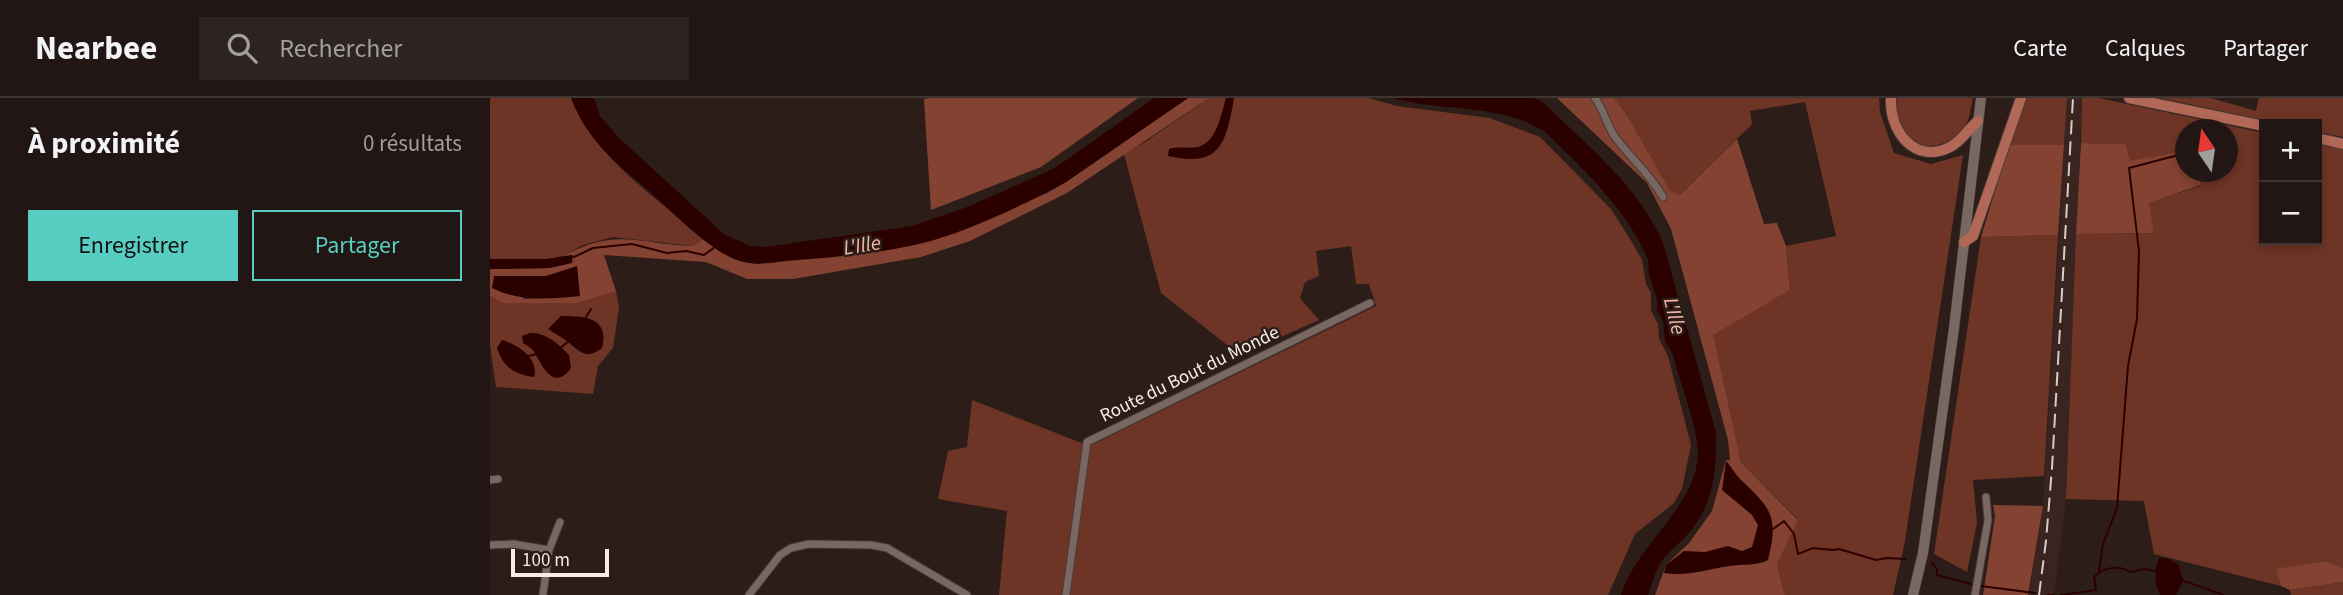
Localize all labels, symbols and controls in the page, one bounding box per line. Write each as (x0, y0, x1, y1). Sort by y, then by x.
search box (199, 17, 689, 80)
text: Nearbee (35, 25, 157, 72)
icon: search (223, 29, 261, 67)
text: Rechercher (279, 30, 402, 67)
text: Carte (2013, 31, 2067, 66)
text: Calques (2105, 31, 2185, 66)
text: Partager (2223, 31, 2308, 66)
north arrow (2175, 119, 2238, 182)
map controls (2259, 119, 2322, 245)
button: + (2259, 119, 2322, 182)
text: À proximité (28, 122, 180, 165)
text: 0 résultats (363, 127, 462, 160)
button: − (2259, 182, 2322, 245)
button: Enregistrer (28, 210, 238, 281)
button: Partager (252, 210, 462, 281)
water label: L'Ille (841, 227, 883, 263)
water label: L'Ille (1656, 294, 1694, 338)
street label: Route du Bout du Monde (1095, 319, 1284, 430)
scale bar (511, 546, 609, 578)
text: 100 m (522, 547, 570, 574)

